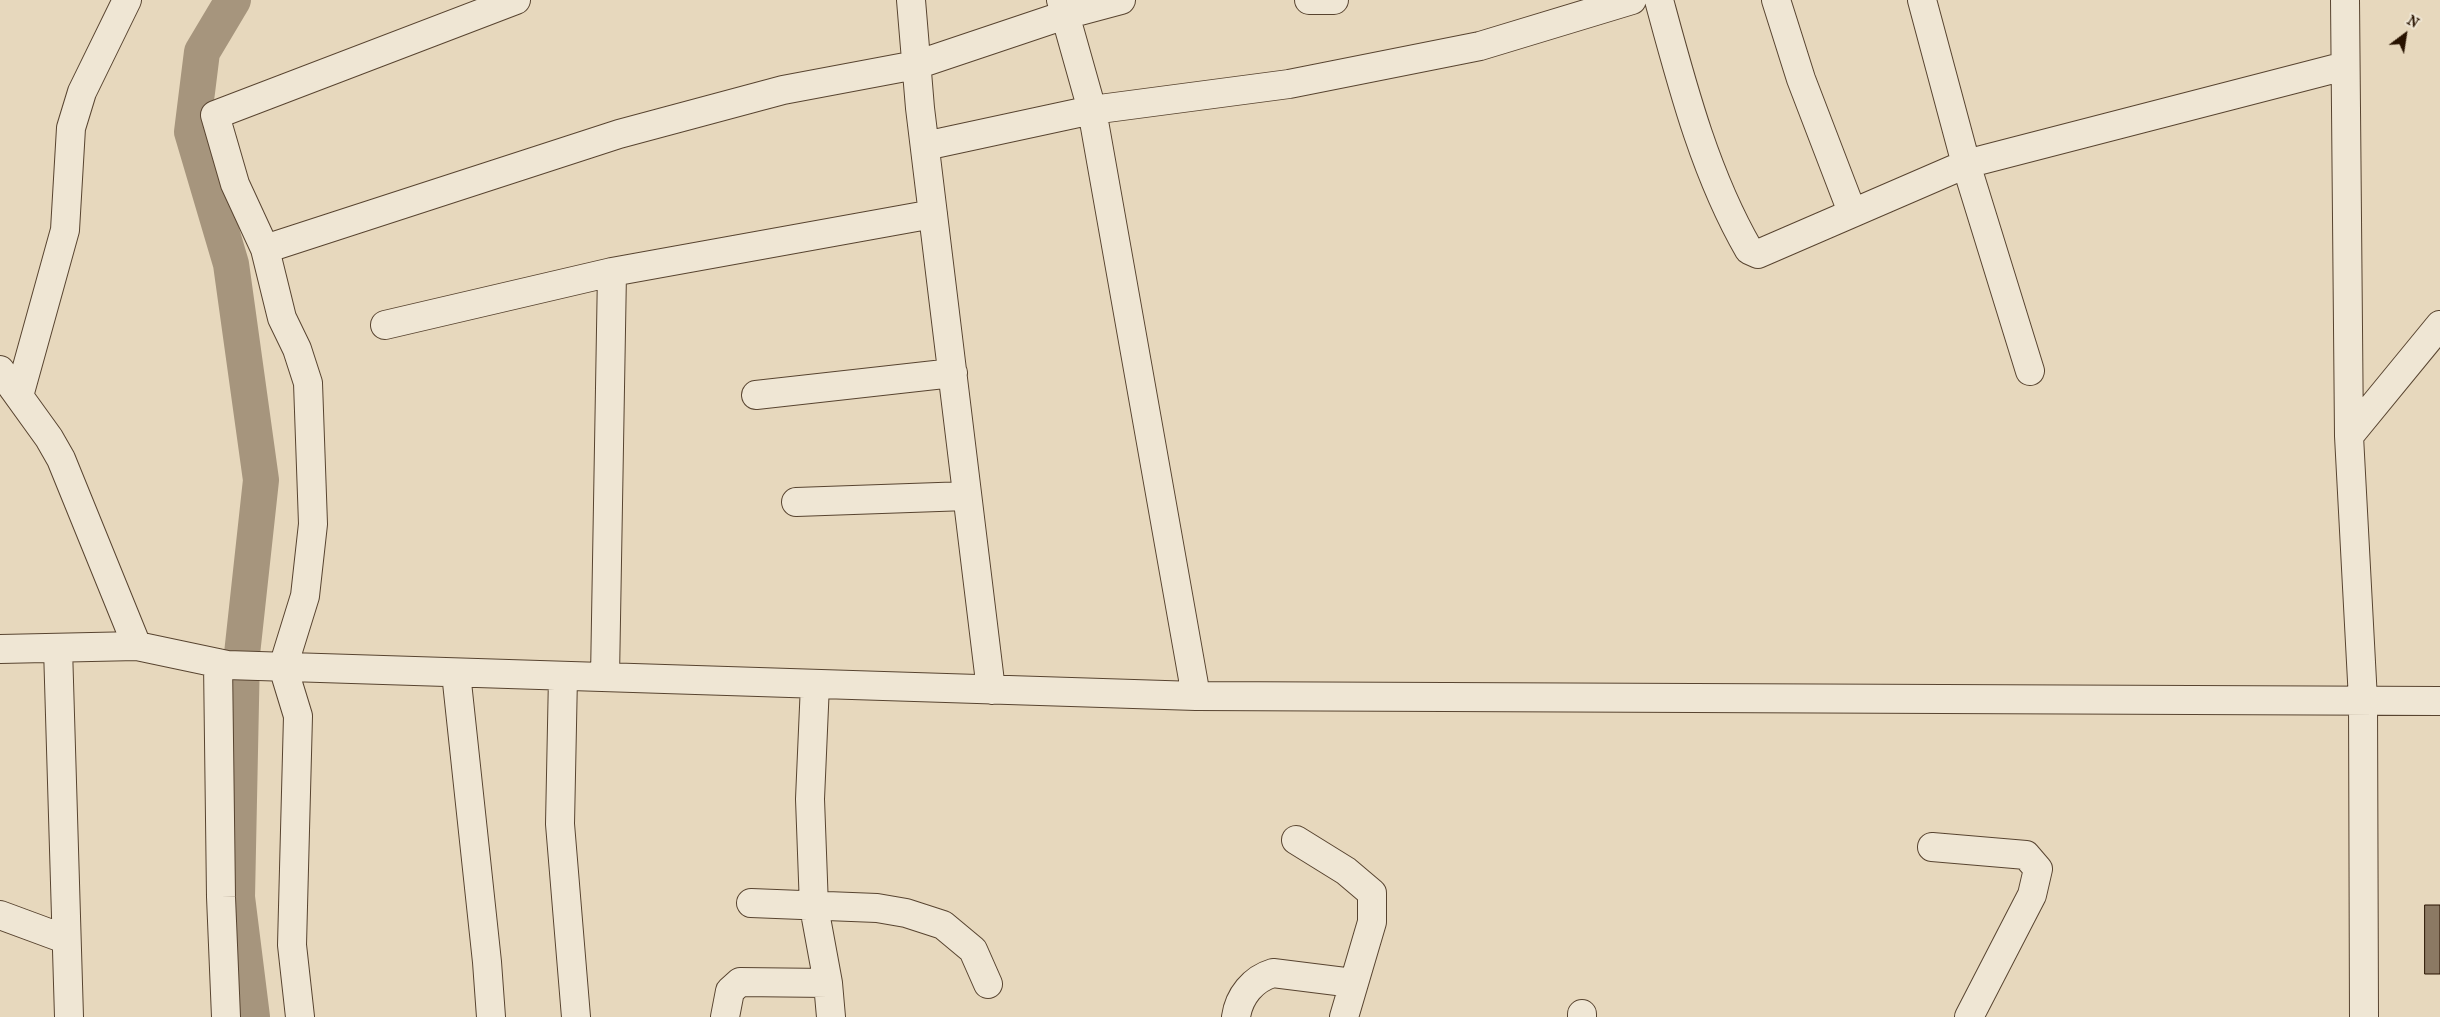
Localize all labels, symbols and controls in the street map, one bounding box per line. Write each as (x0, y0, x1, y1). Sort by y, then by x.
north arrow (2380, 10, 2430, 60)
text: N (2404, 12, 2422, 32)

